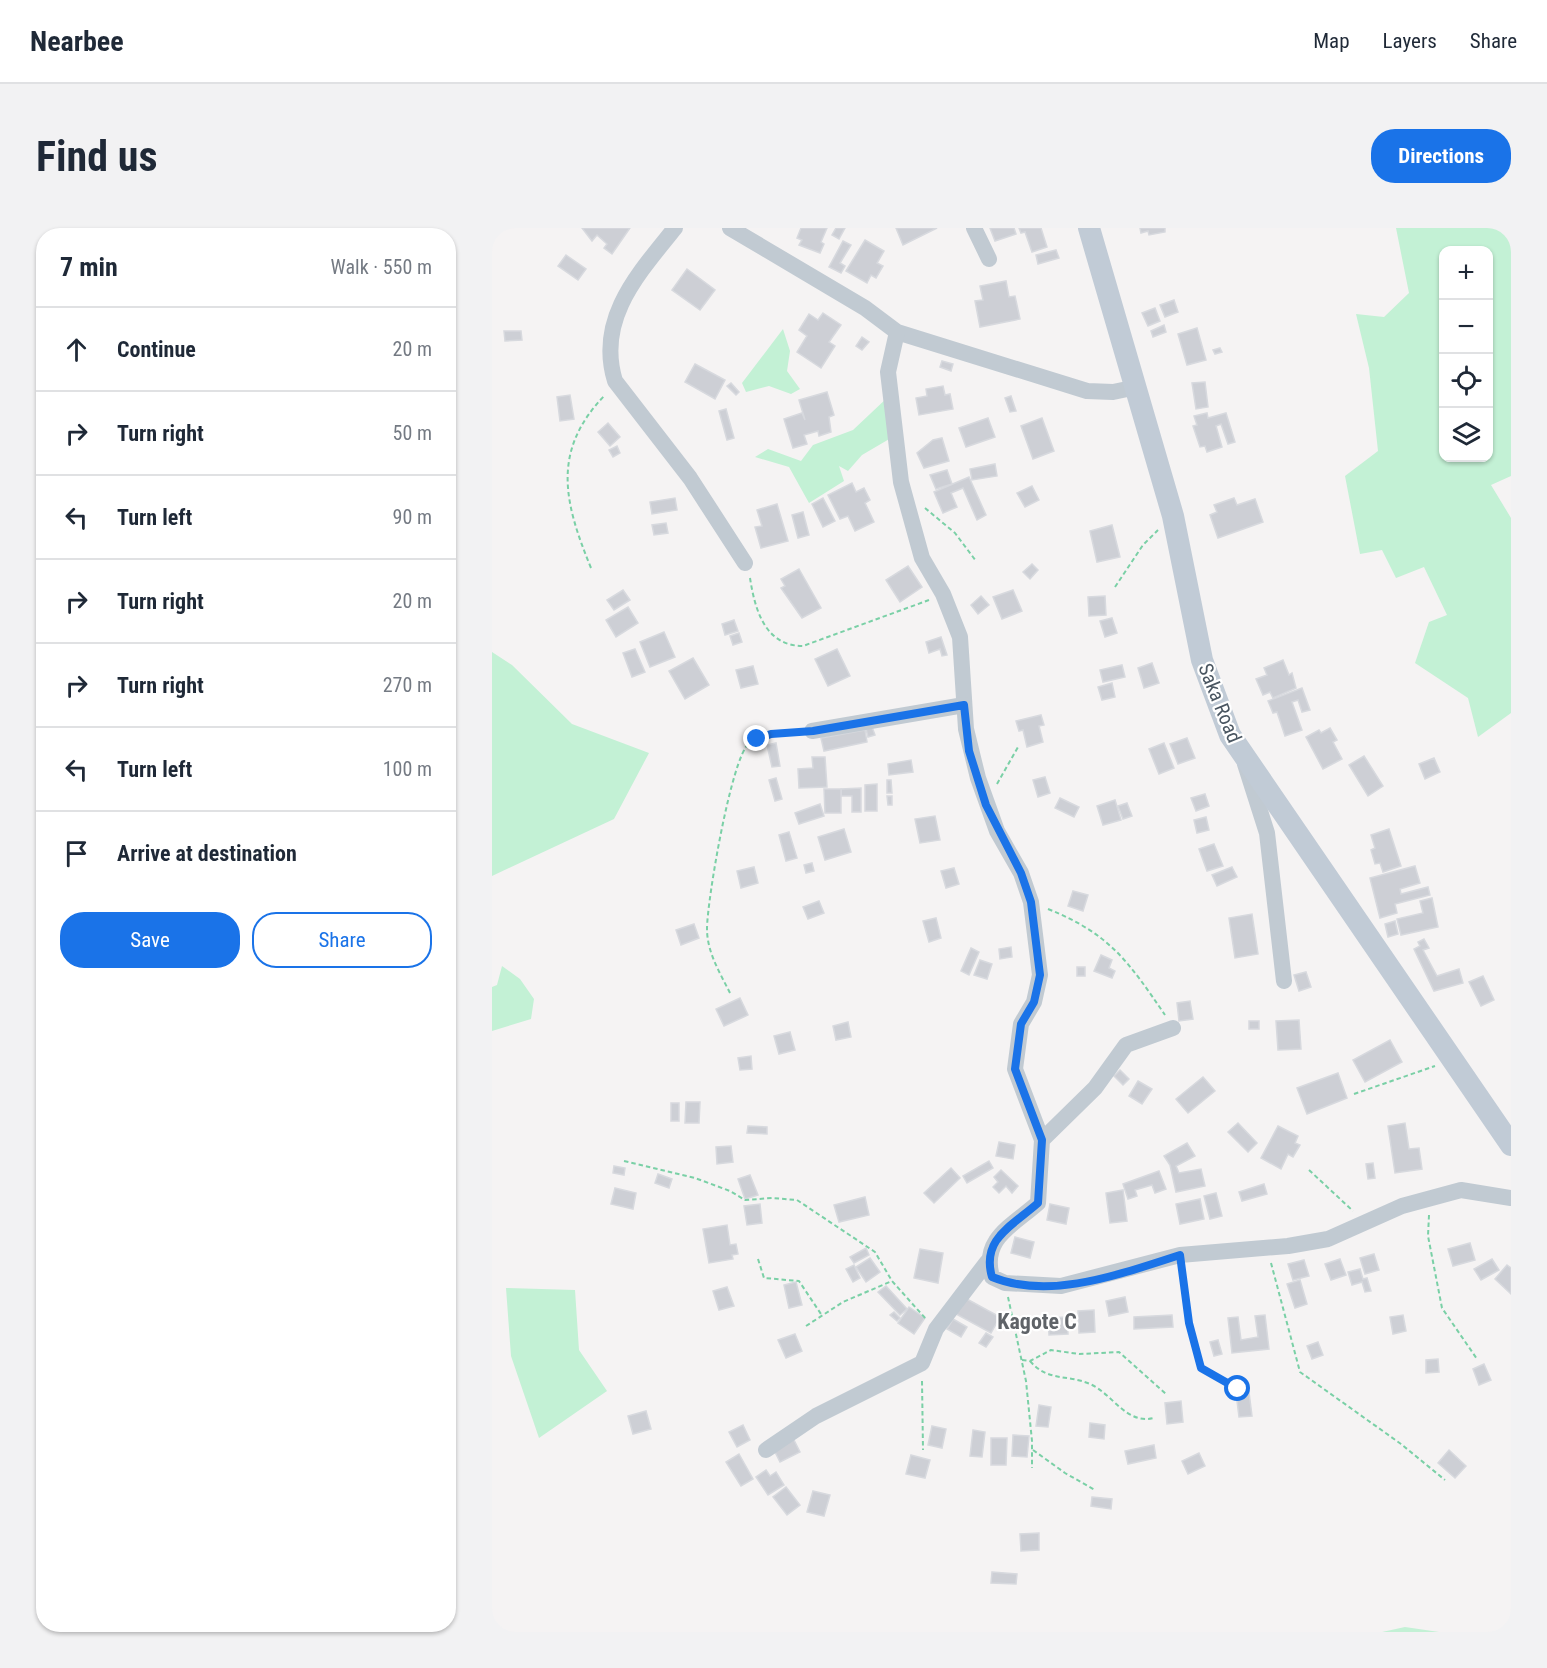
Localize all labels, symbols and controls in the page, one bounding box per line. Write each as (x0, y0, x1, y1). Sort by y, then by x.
text: Nearbee (30, 25, 124, 58)
text: Map (1313, 29, 1350, 53)
text: Layers (1383, 29, 1437, 53)
text: Share (1470, 29, 1517, 53)
button: Directions (1371, 129, 1511, 183)
text: Find us (36, 132, 157, 181)
map controls (1439, 246, 1493, 462)
button: + (1439, 246, 1493, 300)
text: 7 min (60, 252, 118, 282)
text: Walk · 550 m (331, 255, 432, 279)
button: − (1439, 300, 1493, 354)
icon: ahead (60, 333, 93, 366)
text: Continue (117, 337, 196, 362)
text: 20 m (393, 337, 432, 361)
button: locate (1439, 354, 1493, 408)
button: layers (1439, 408, 1493, 462)
icon: right (60, 417, 93, 450)
text: Turn right (117, 421, 204, 446)
text: 50 m (393, 421, 432, 445)
icon: left (60, 501, 93, 534)
text: Turn left (117, 505, 192, 530)
text: 90 m (393, 505, 432, 529)
icon: right (60, 585, 93, 618)
text: Turn right (117, 589, 204, 614)
text: 20 m (393, 589, 432, 613)
street label: Saka Road (1193, 660, 1247, 746)
icon: right (60, 669, 93, 702)
text: Turn right (117, 673, 204, 698)
text: 270 m (383, 673, 432, 697)
route end (743, 725, 769, 751)
icon: left (60, 753, 93, 786)
text: Turn left (117, 757, 192, 782)
text: 100 m (383, 757, 432, 781)
icon: arrive (60, 837, 93, 870)
text: Arrive at destination (117, 841, 297, 866)
button: Save (60, 912, 240, 968)
button: Share (252, 912, 432, 968)
district label: Kagote C (997, 1309, 1077, 1334)
route start (1224, 1375, 1250, 1401)

